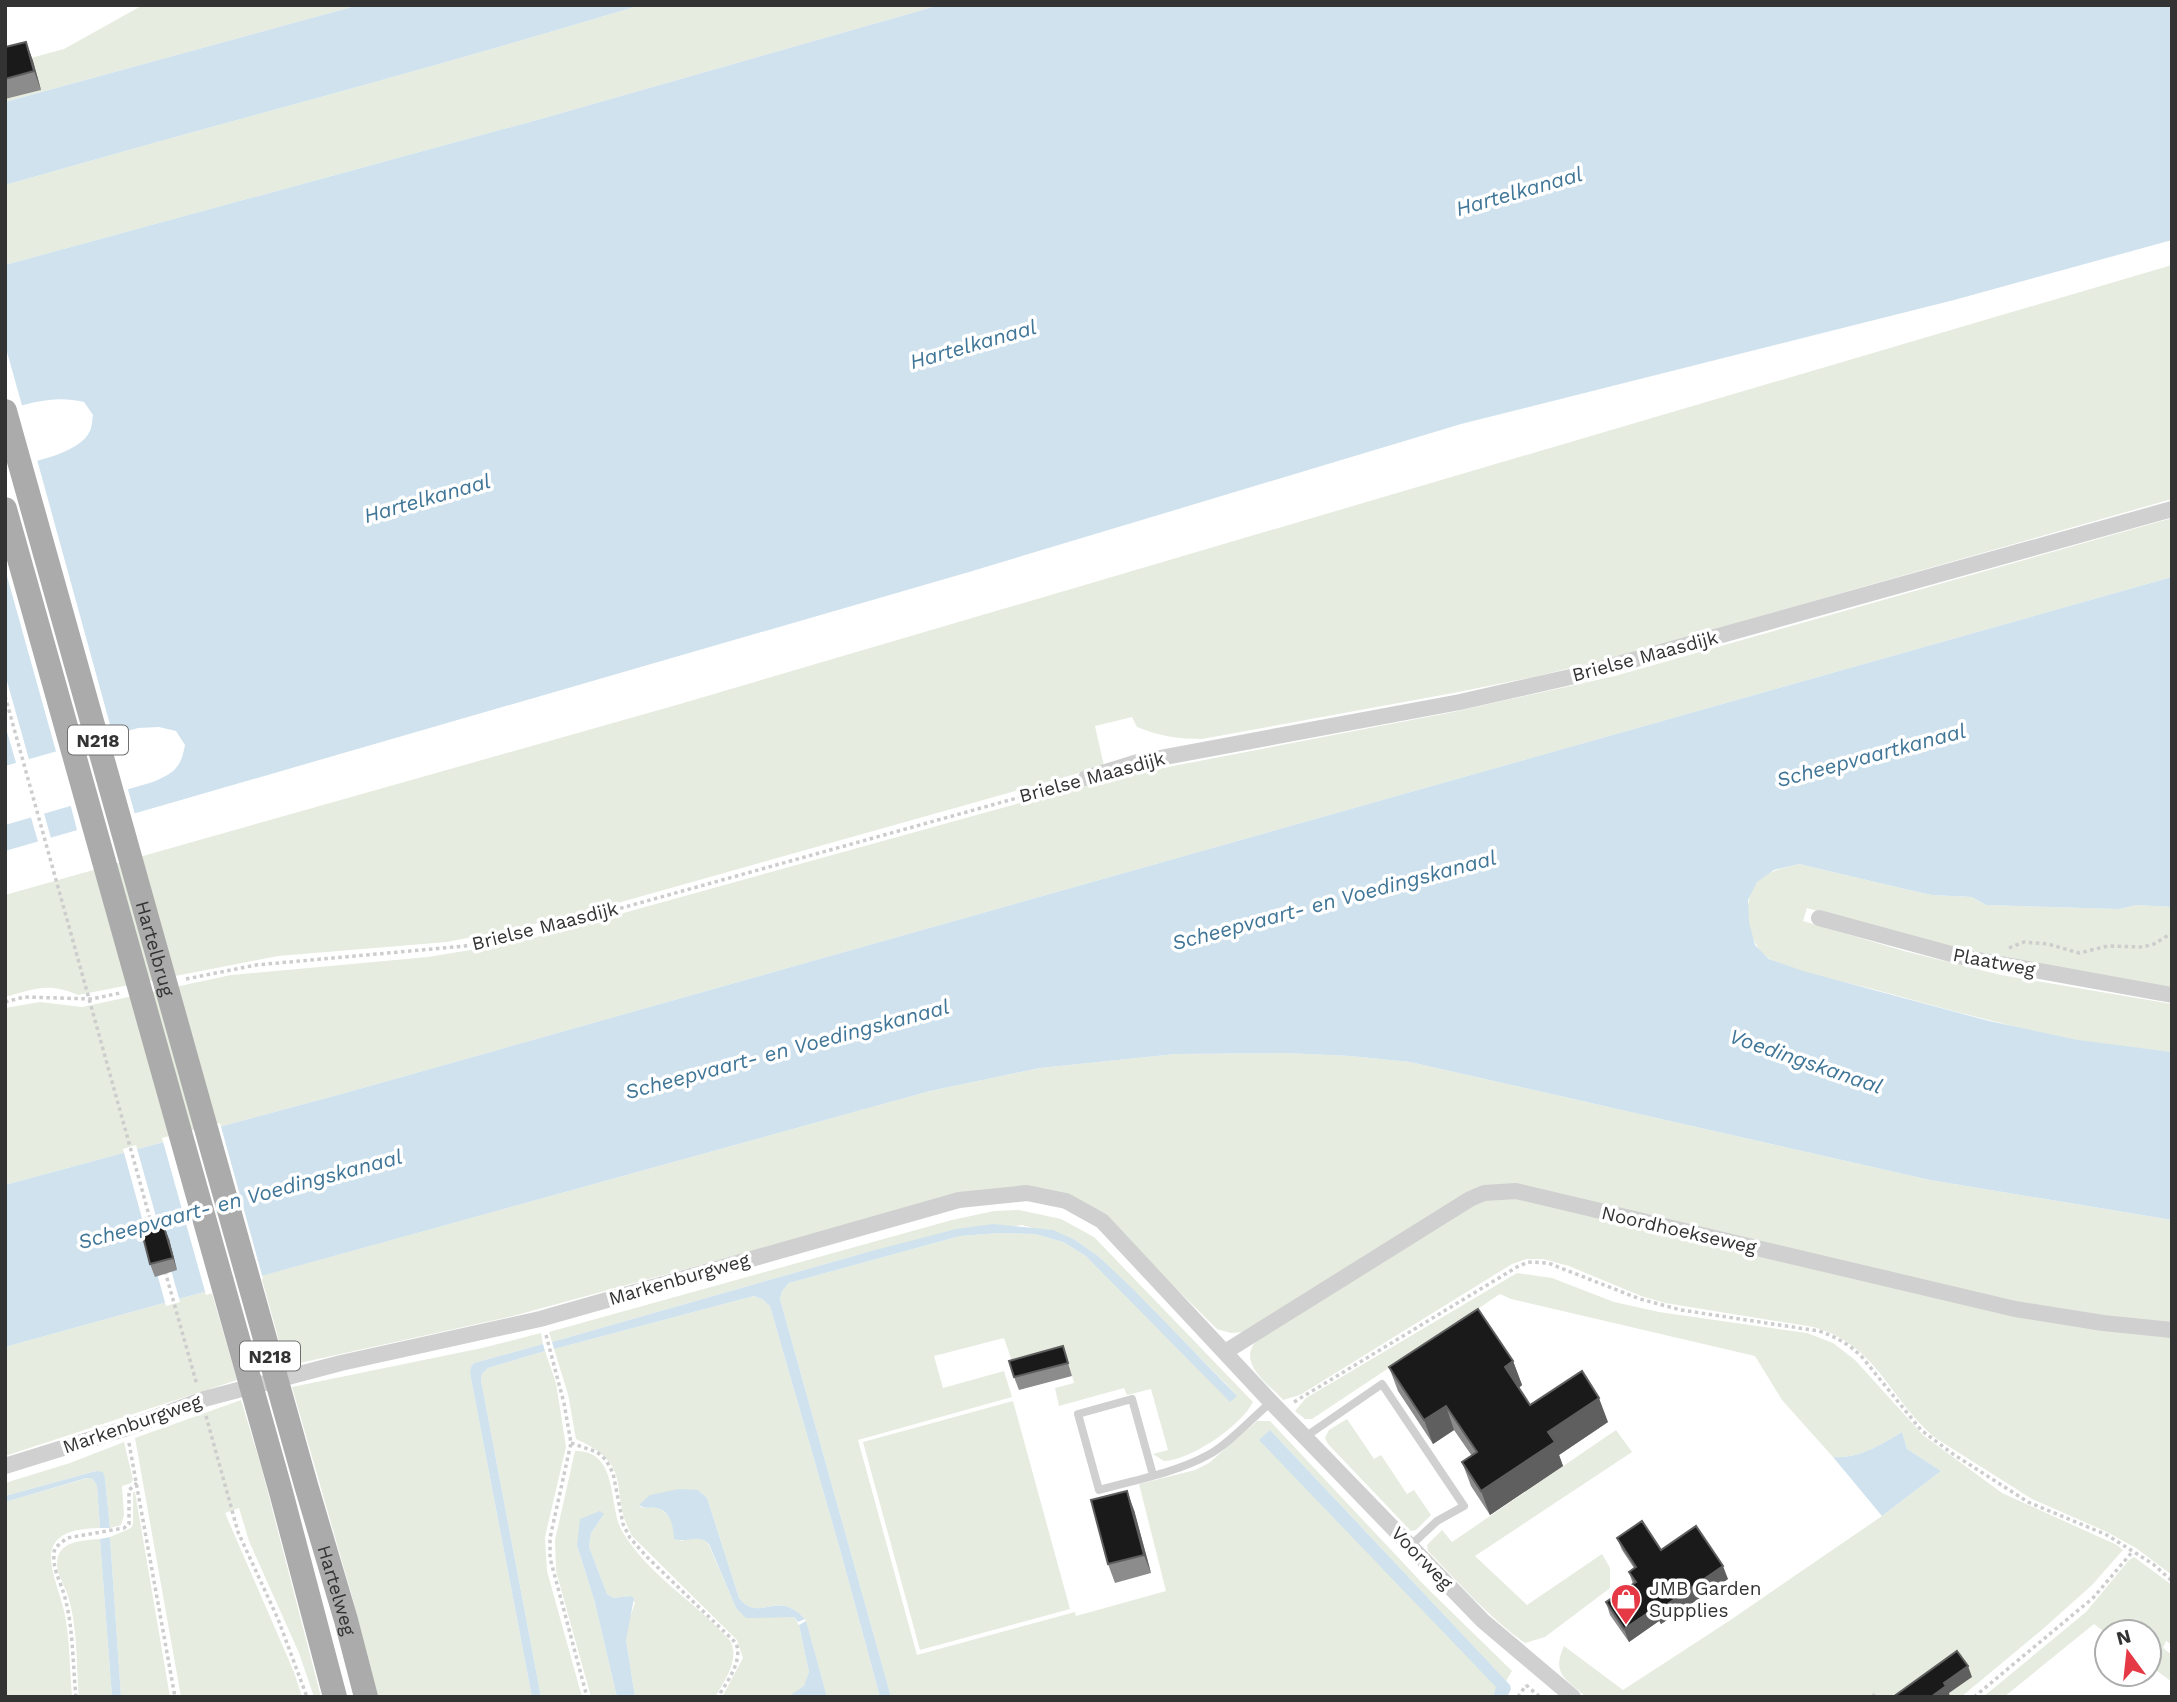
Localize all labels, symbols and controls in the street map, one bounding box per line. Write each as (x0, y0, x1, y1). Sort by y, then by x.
water label: Hartelkanaal (1453, 161, 1585, 221)
water label: Hartelkanaal (907, 314, 1039, 374)
water label: Hartelkanaal (361, 468, 493, 528)
street label: Brielse Maasdijk (1570, 625, 1721, 687)
water label: Scheepvaartkanaal (1774, 718, 1968, 792)
road number: N218 (68, 726, 128, 754)
street label: Brielse Maasdijk (1017, 746, 1168, 808)
water label: Scheepvaart- en Voedingskanaal (1169, 845, 1499, 955)
street label: Brielse Maasdijk (470, 897, 621, 955)
street label: Hartelbrug (131, 898, 180, 999)
street label: Plaatweg (1951, 943, 2038, 981)
water label: Scheepvaart- en Voedingskanaal (622, 994, 952, 1104)
water label: Voedingskanaal (1726, 1023, 1886, 1099)
water label: Scheepvaart- en Voedingskanaal (75, 1144, 405, 1254)
street label: Noordhoekseweg (1599, 1201, 1759, 1259)
street label: Markenburgweg (606, 1248, 753, 1310)
road number: N218 (240, 1342, 300, 1371)
street label: Markenburgweg (60, 1389, 205, 1459)
street label: Voorweg (1386, 1522, 1458, 1595)
street label: Hartelweg (313, 1542, 361, 1639)
place label: JMB Garden Supplies (1649, 1577, 1761, 1622)
shop icon: JMB Garden Supplies (1609, 1582, 1643, 1626)
north arrow (2093, 1618, 2163, 1688)
text: N (2114, 1624, 2134, 1650)

